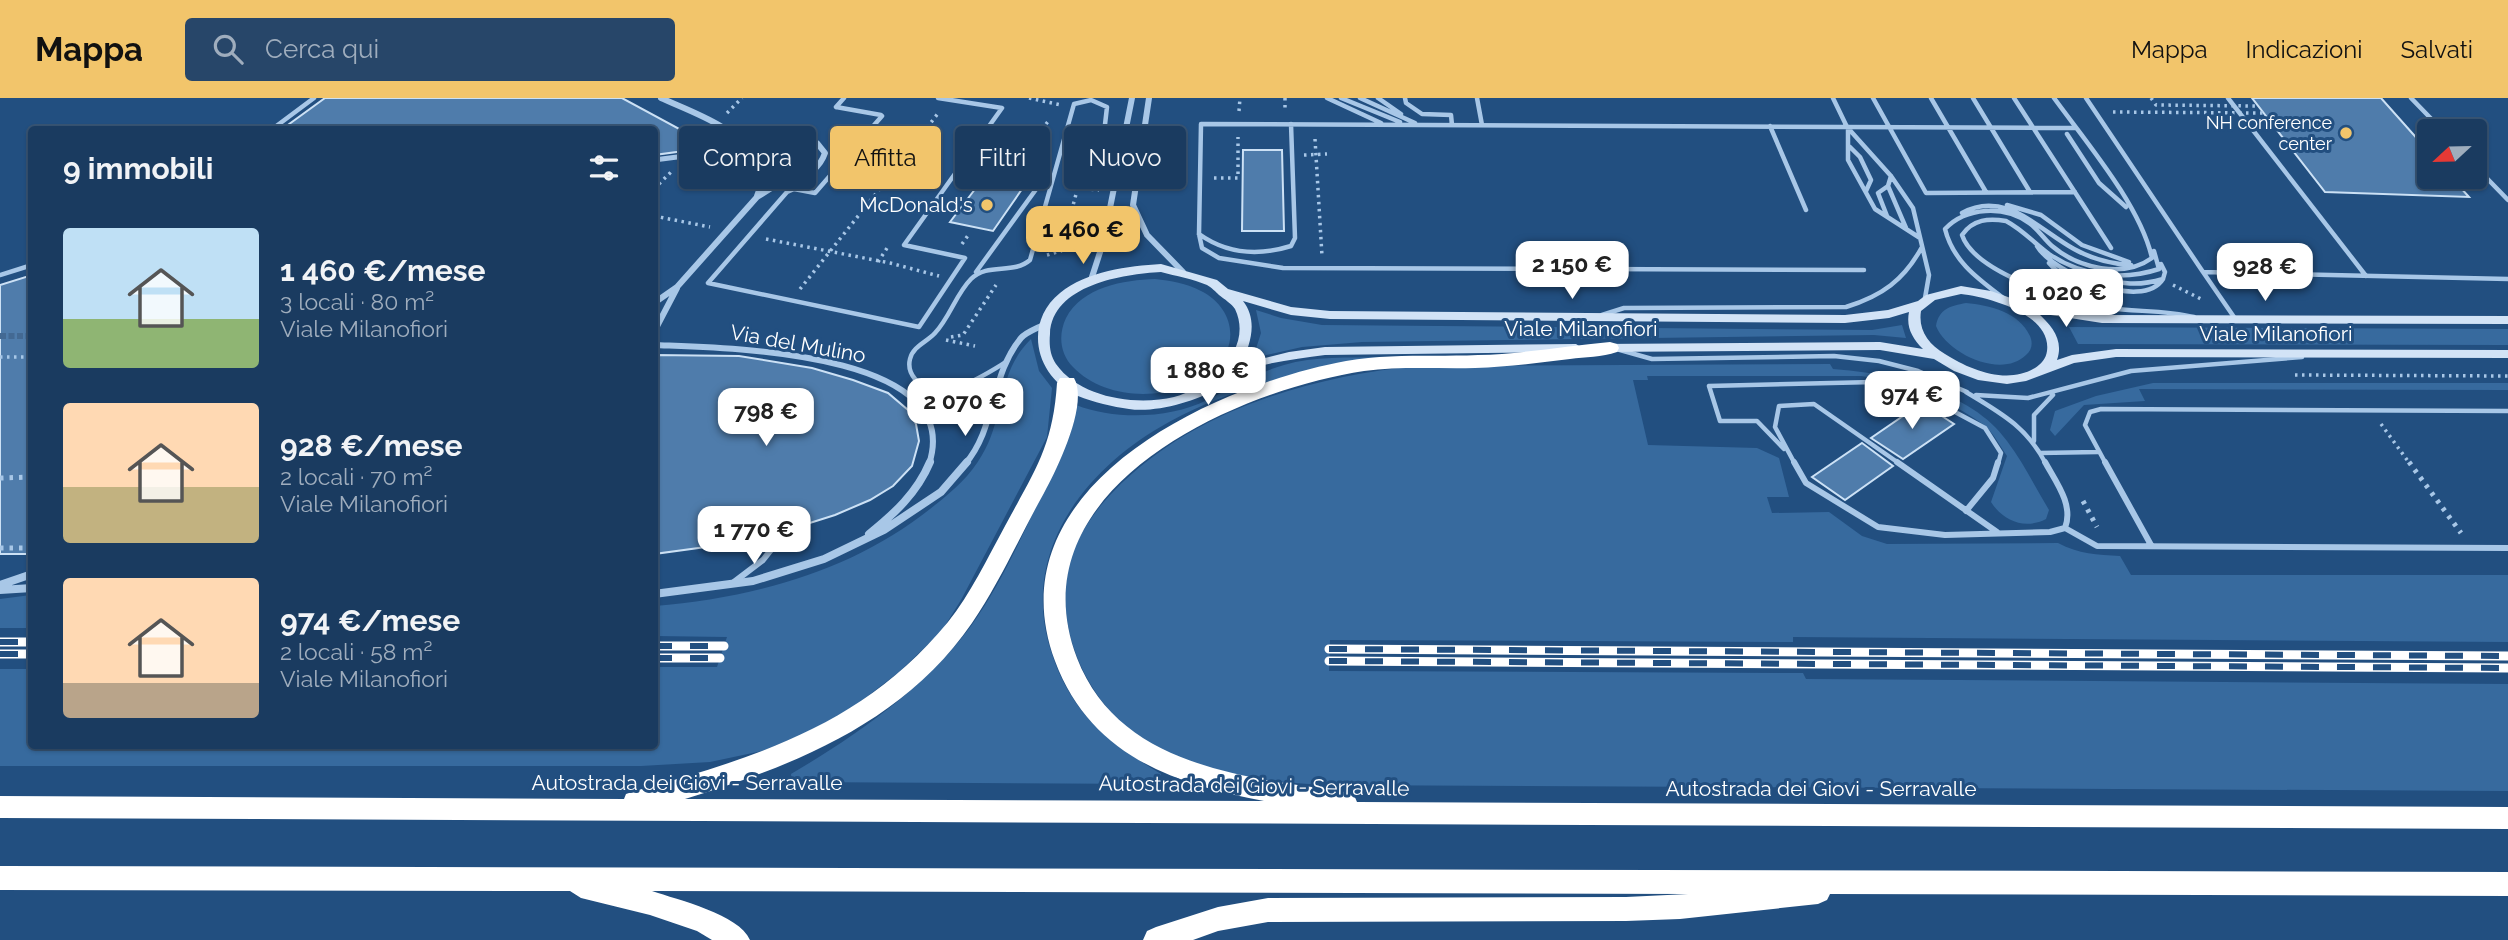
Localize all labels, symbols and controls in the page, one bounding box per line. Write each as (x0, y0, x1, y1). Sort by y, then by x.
search box (185, 18, 675, 81)
text: Mappa (35, 30, 143, 69)
icon: search (209, 30, 247, 68)
text: Cerca qui (265, 34, 379, 64)
text: Mappa (2131, 35, 2208, 64)
text: Indicazioni (2246, 35, 2363, 64)
text: Salvati (2401, 35, 2473, 64)
place label: NH conference center (2206, 112, 2333, 154)
north arrow (2417, 119, 2487, 189)
map controls (2417, 119, 2487, 189)
marker: NH conference center (2338, 125, 2354, 141)
chip: Compra (679, 126, 816, 189)
chip: Affitta (830, 126, 941, 189)
chip: Filtri (955, 126, 1050, 189)
chip: Nuovo (1064, 126, 1186, 189)
icon: filters (585, 149, 623, 187)
text: 9 immobili (63, 151, 213, 186)
place label: McDonald's (859, 192, 973, 217)
marker: McDonald's (979, 197, 995, 213)
pin: 1 460 € (1018, 206, 1148, 266)
text: 1 460 € (1042, 215, 1124, 242)
pin: 2 150 € (1507, 242, 1637, 301)
pin: 928 € (2216, 244, 2314, 303)
text: 2 150 € (1532, 250, 1612, 277)
text: 928 € (2233, 252, 2297, 279)
text: 1 460 €/mese (280, 253, 486, 288)
icon: home (119, 256, 203, 340)
pin: 1 020 € (2001, 270, 2131, 329)
text: 1 020 € (2025, 278, 2107, 305)
text: 3 locali · 80 m² (280, 288, 434, 315)
text: Viale Milanofiori (280, 315, 448, 342)
street label: Viale Milanofiori (1504, 316, 1658, 341)
street label: Via del Mulino (728, 319, 868, 368)
street label: Viale Milanofiori (2199, 321, 2353, 346)
pin: 1 880 € (1143, 348, 1273, 407)
text: 1 880 € (1167, 356, 1249, 383)
pin: 974 € (1863, 372, 1961, 431)
pin: 2 070 € (900, 378, 1030, 438)
text: 974 € (1881, 380, 1943, 407)
text: 2 070 € (923, 387, 1007, 414)
pin: 798 € (717, 388, 815, 448)
text: 798 € (734, 397, 798, 424)
text: 928 €/mese (280, 428, 463, 463)
icon: home (119, 431, 203, 515)
text: 2 locali · 70 m² (280, 463, 433, 490)
text: Viale Milanofiori (280, 490, 448, 517)
pin: 1 770 € (689, 506, 819, 566)
text: 1 770 € (714, 515, 794, 542)
text: 974 €/mese (280, 603, 460, 638)
icon: home (119, 606, 203, 690)
text: 2 locali · 58 m² (280, 638, 432, 665)
text: Viale Milanofiori (280, 665, 448, 692)
street label: Autostrada dei Giovi - Serravalle (532, 770, 842, 795)
street label: Autostrada dei Giovi - Serravalle (1098, 770, 1410, 801)
street label: Autostrada dei Giovi - Serravalle (1666, 776, 1976, 801)

